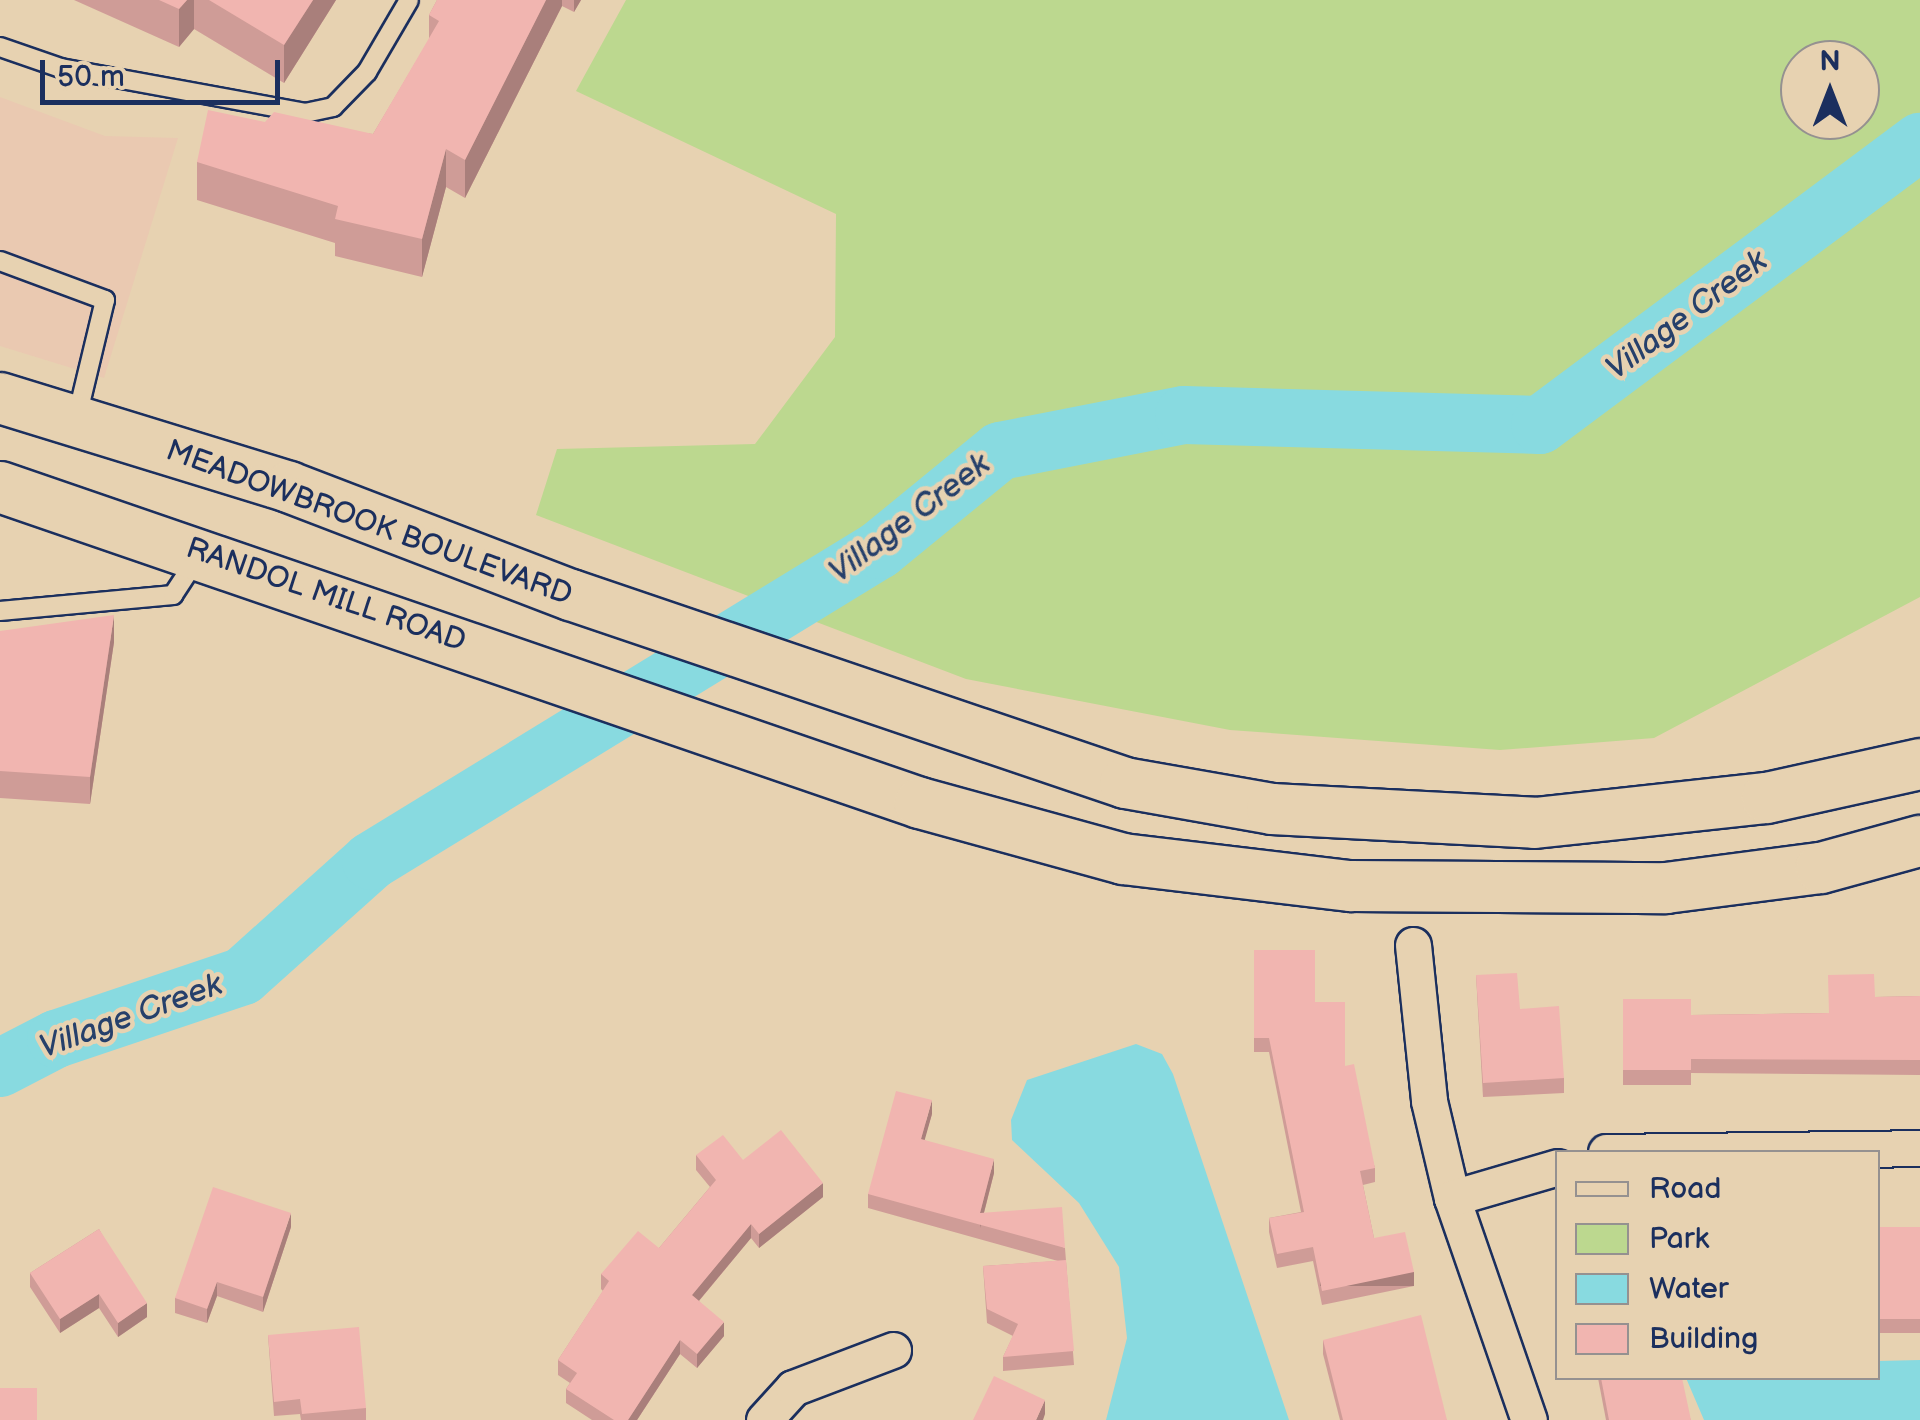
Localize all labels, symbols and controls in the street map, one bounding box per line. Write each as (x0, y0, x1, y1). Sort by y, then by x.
scale bar (45, 40, 285, 102)
north arrow (1780, 40, 1880, 140)
text: N (1819, 45, 1841, 78)
text: 50 m (57, 59, 125, 95)
water label: Village Creek (1599, 243, 1775, 389)
street label: MEADOWBROOK BOULEVARD (161, 433, 577, 613)
water label: Village Creek (822, 446, 998, 592)
street label: RANDOL MILL ROAD (181, 530, 471, 660)
water label: Village Creek (34, 966, 228, 1068)
legend (1555, 1150, 1880, 1380)
text: Road (1649, 1171, 1722, 1207)
text: Park (1649, 1221, 1709, 1257)
text: Water (1649, 1271, 1729, 1307)
text: Building (1649, 1321, 1758, 1357)

